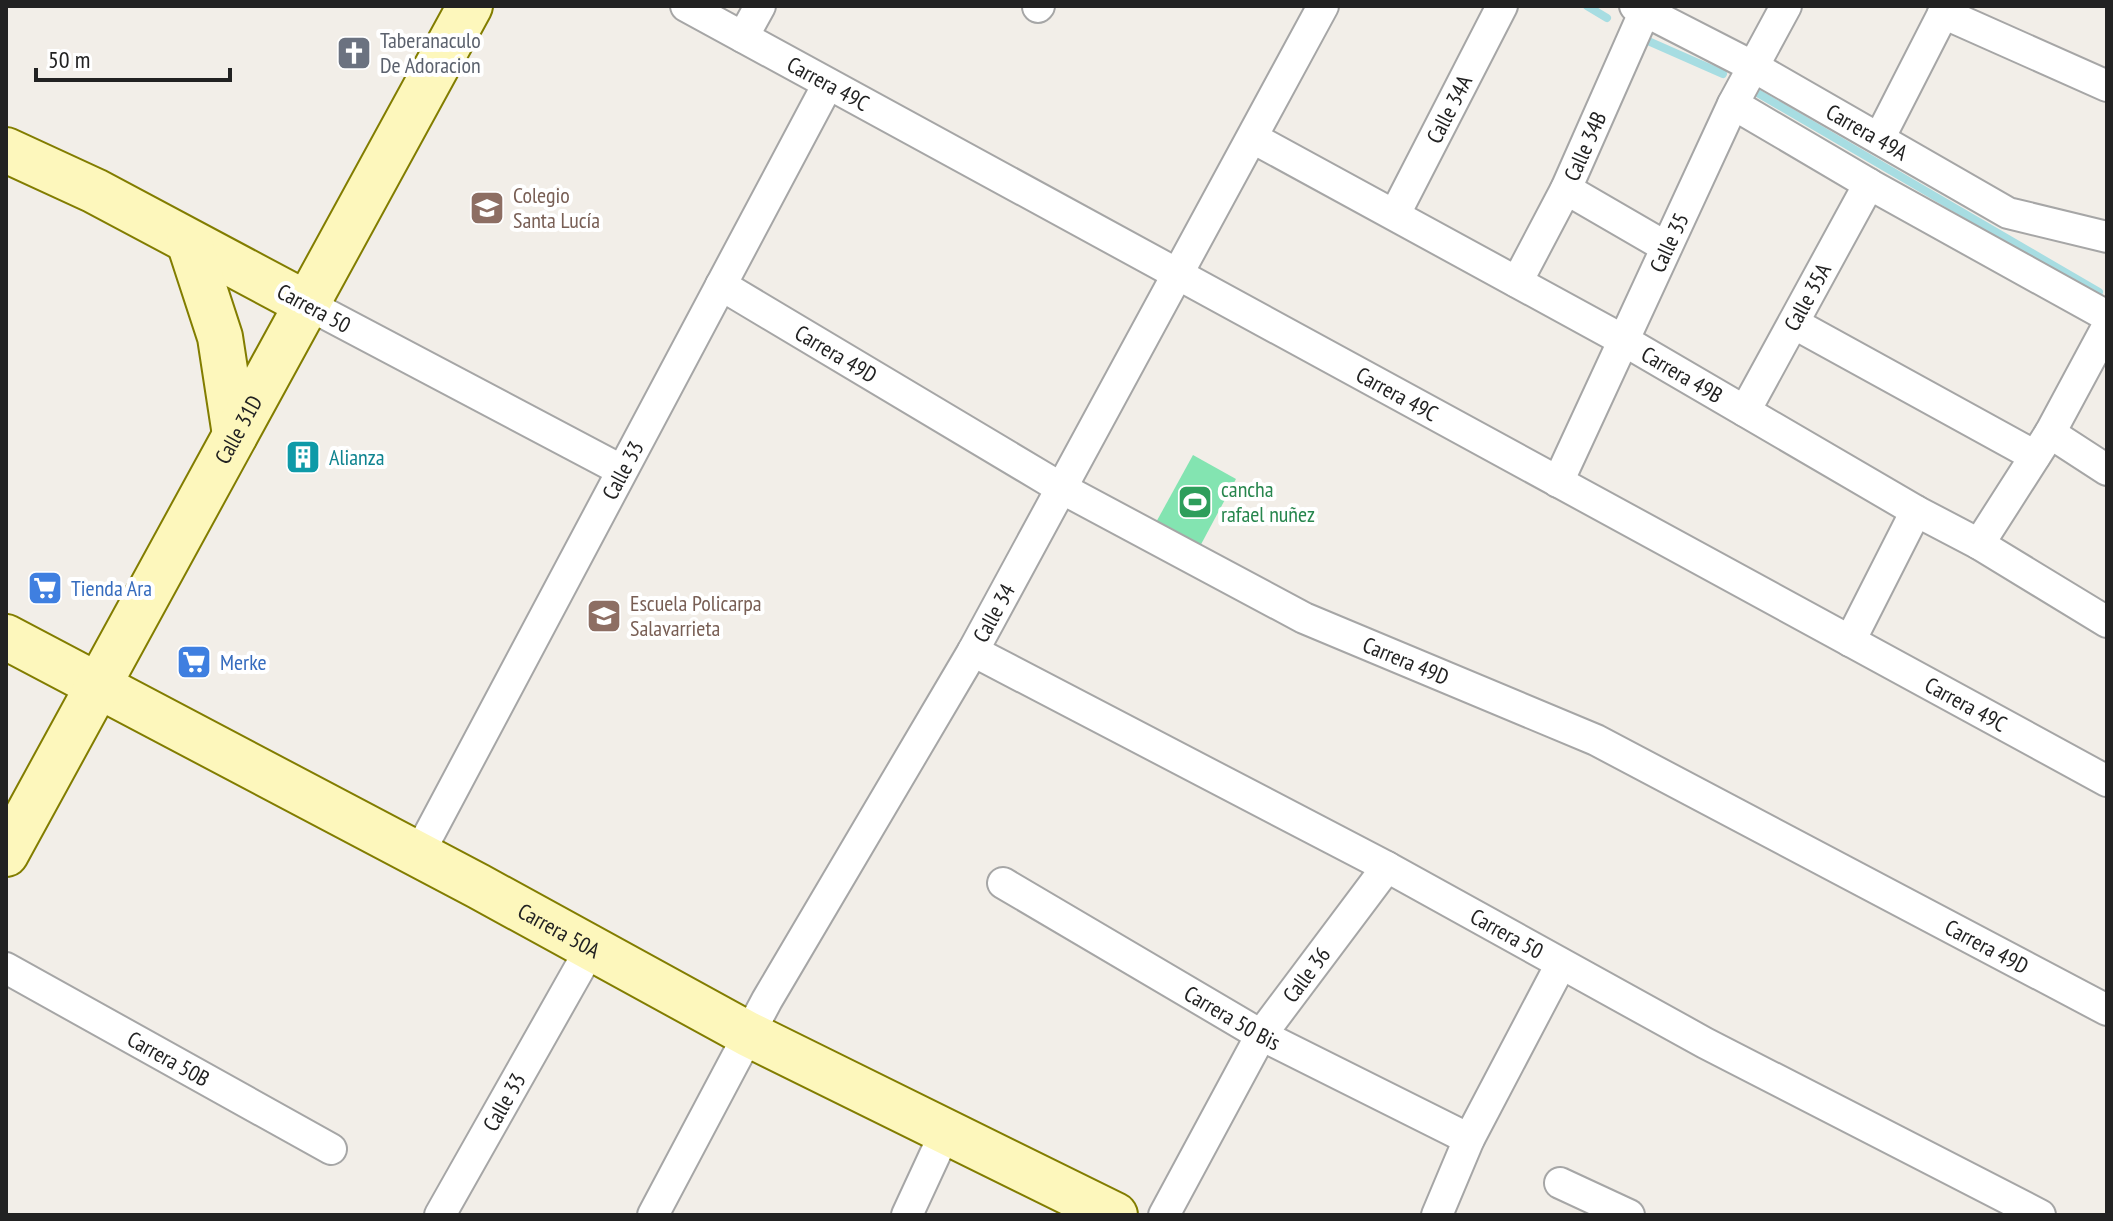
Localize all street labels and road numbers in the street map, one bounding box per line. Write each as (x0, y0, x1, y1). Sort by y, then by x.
street label: Carrera 49C (782, 50, 874, 117)
street label: Calle 34A (1420, 70, 1478, 148)
street label: Carrera 49A (1821, 97, 1913, 167)
street label: Calle 34B (1557, 107, 1613, 185)
street label: Calle 35 (1643, 208, 1695, 277)
street label: Calle 35A (1778, 258, 1837, 336)
street label: Carrera 50 (273, 277, 356, 339)
street label: Carrera 49D (790, 318, 882, 389)
street label: Carrera 49B (1636, 340, 1728, 409)
street label: Carrera 49C (1351, 360, 1443, 427)
street label: Calle 31D (208, 390, 268, 469)
street label: Calle 33 (596, 436, 650, 504)
street label: Calle 34 (966, 579, 1021, 647)
street label: Carrera 49D (1359, 630, 1453, 691)
street label: Carrera 49C (1920, 670, 2012, 738)
street label: Carrera 50A (513, 897, 605, 964)
street label: Carrera 50 (1466, 902, 1548, 965)
street label: Carrera 49D (1940, 913, 2033, 980)
street label: Calle 36 (1276, 941, 1336, 1008)
street label: Carrera 50 Bis (1179, 979, 1285, 1056)
street label: Carrera 50B (123, 1025, 214, 1092)
street label: Calle 33 (476, 1068, 532, 1136)

